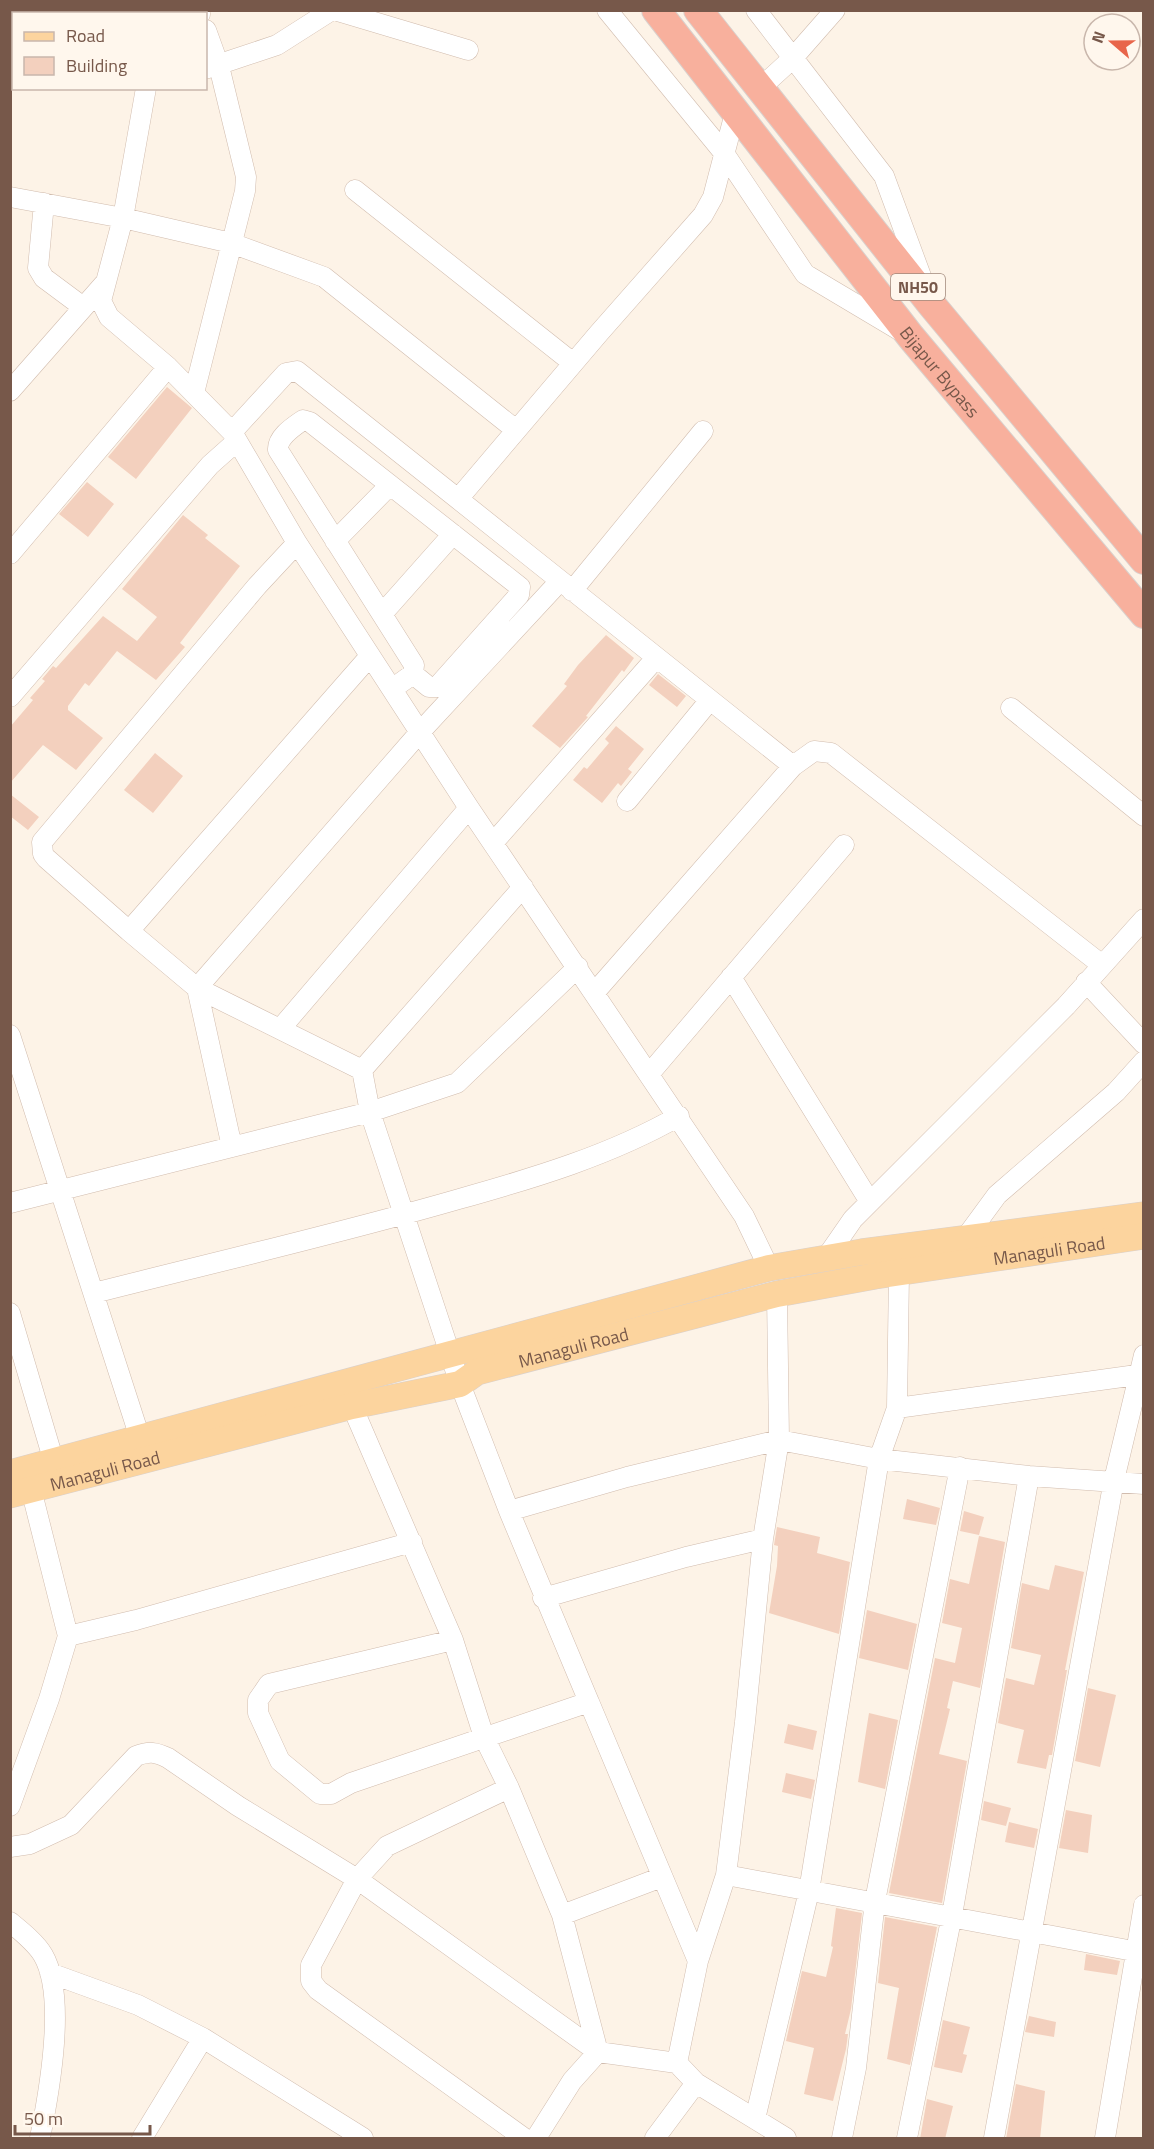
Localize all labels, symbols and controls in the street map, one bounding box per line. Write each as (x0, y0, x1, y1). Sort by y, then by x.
legend (12, 12, 207, 90)
north arrow (1082, 12, 1142, 72)
text: Road (66, 22, 105, 49)
text: N (1085, 28, 1111, 46)
text: Building (66, 52, 127, 79)
road number: NH50 (891, 274, 945, 300)
street label: Bijapur Bypass (894, 320, 987, 423)
street label: Managuli Road (991, 1228, 1107, 1272)
street label: Managuli Road (515, 1320, 631, 1374)
street label: Managuli Road (47, 1443, 163, 1498)
scale bar (15, 2098, 150, 2136)
text: 50 m (24, 2105, 63, 2132)

